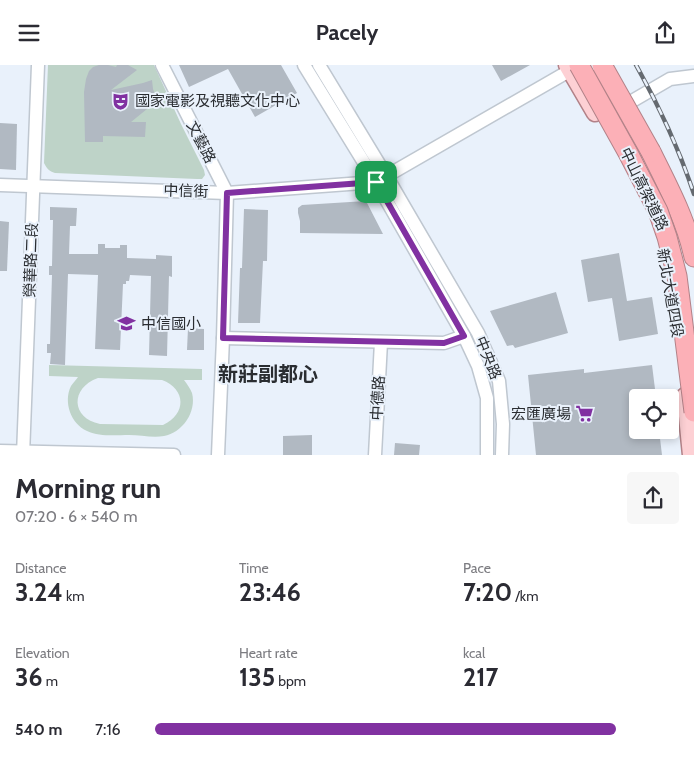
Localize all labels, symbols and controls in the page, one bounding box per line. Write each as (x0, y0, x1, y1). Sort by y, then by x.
icon: menu (15, 19, 43, 47)
text: Pacely (316, 19, 378, 46)
icon: share (651, 19, 679, 47)
theatre icon: 國家電影及視聽文化中心 (111, 91, 131, 111)
place label: 國家電影及視聽文化中心 (135, 92, 300, 110)
street label: 文藝路 (183, 118, 219, 166)
street label: 中山高架道路 (616, 145, 672, 233)
pin (355, 161, 397, 203)
icon: arrive (362, 168, 390, 196)
street label: 中信街 (163, 181, 209, 201)
street label: 榮華路二段 (21, 222, 41, 298)
street label: 新北大道四段 (653, 247, 687, 339)
school or university icon: 中信國小 (117, 314, 137, 334)
place label: 中信國小 (141, 315, 201, 333)
street label: 中央路 (471, 334, 505, 382)
district label: 新莊副都心 (218, 362, 318, 386)
street label: 中德路 (368, 375, 388, 421)
map controls (629, 389, 679, 439)
button: locate (629, 389, 679, 439)
supermarket icon: 宏匯廣場 (575, 404, 595, 424)
place label: 宏匯廣場 (511, 405, 571, 423)
text: Morning run (15, 471, 161, 505)
button: share (627, 472, 679, 524)
text: 07:20 · 6 × 540 m (15, 507, 137, 526)
text: Distance (15, 559, 67, 577)
text: Time (239, 559, 269, 577)
text: Pace (463, 559, 491, 577)
text: 3.24 (15, 577, 63, 607)
text: 23:46 (239, 577, 301, 607)
text: 7:20 (463, 577, 512, 607)
text: km (63, 587, 84, 605)
text: /km (512, 587, 538, 605)
text: Elevation (15, 644, 70, 662)
text: Heart rate (239, 644, 298, 662)
text: kcal (463, 644, 485, 662)
text: 36 (15, 662, 43, 692)
text: 135 (239, 662, 275, 692)
text: 217 (463, 662, 498, 692)
text: m (43, 672, 58, 690)
text: bpm (275, 672, 306, 690)
text: 540 m (15, 720, 62, 739)
text: 7:16 (95, 720, 121, 739)

